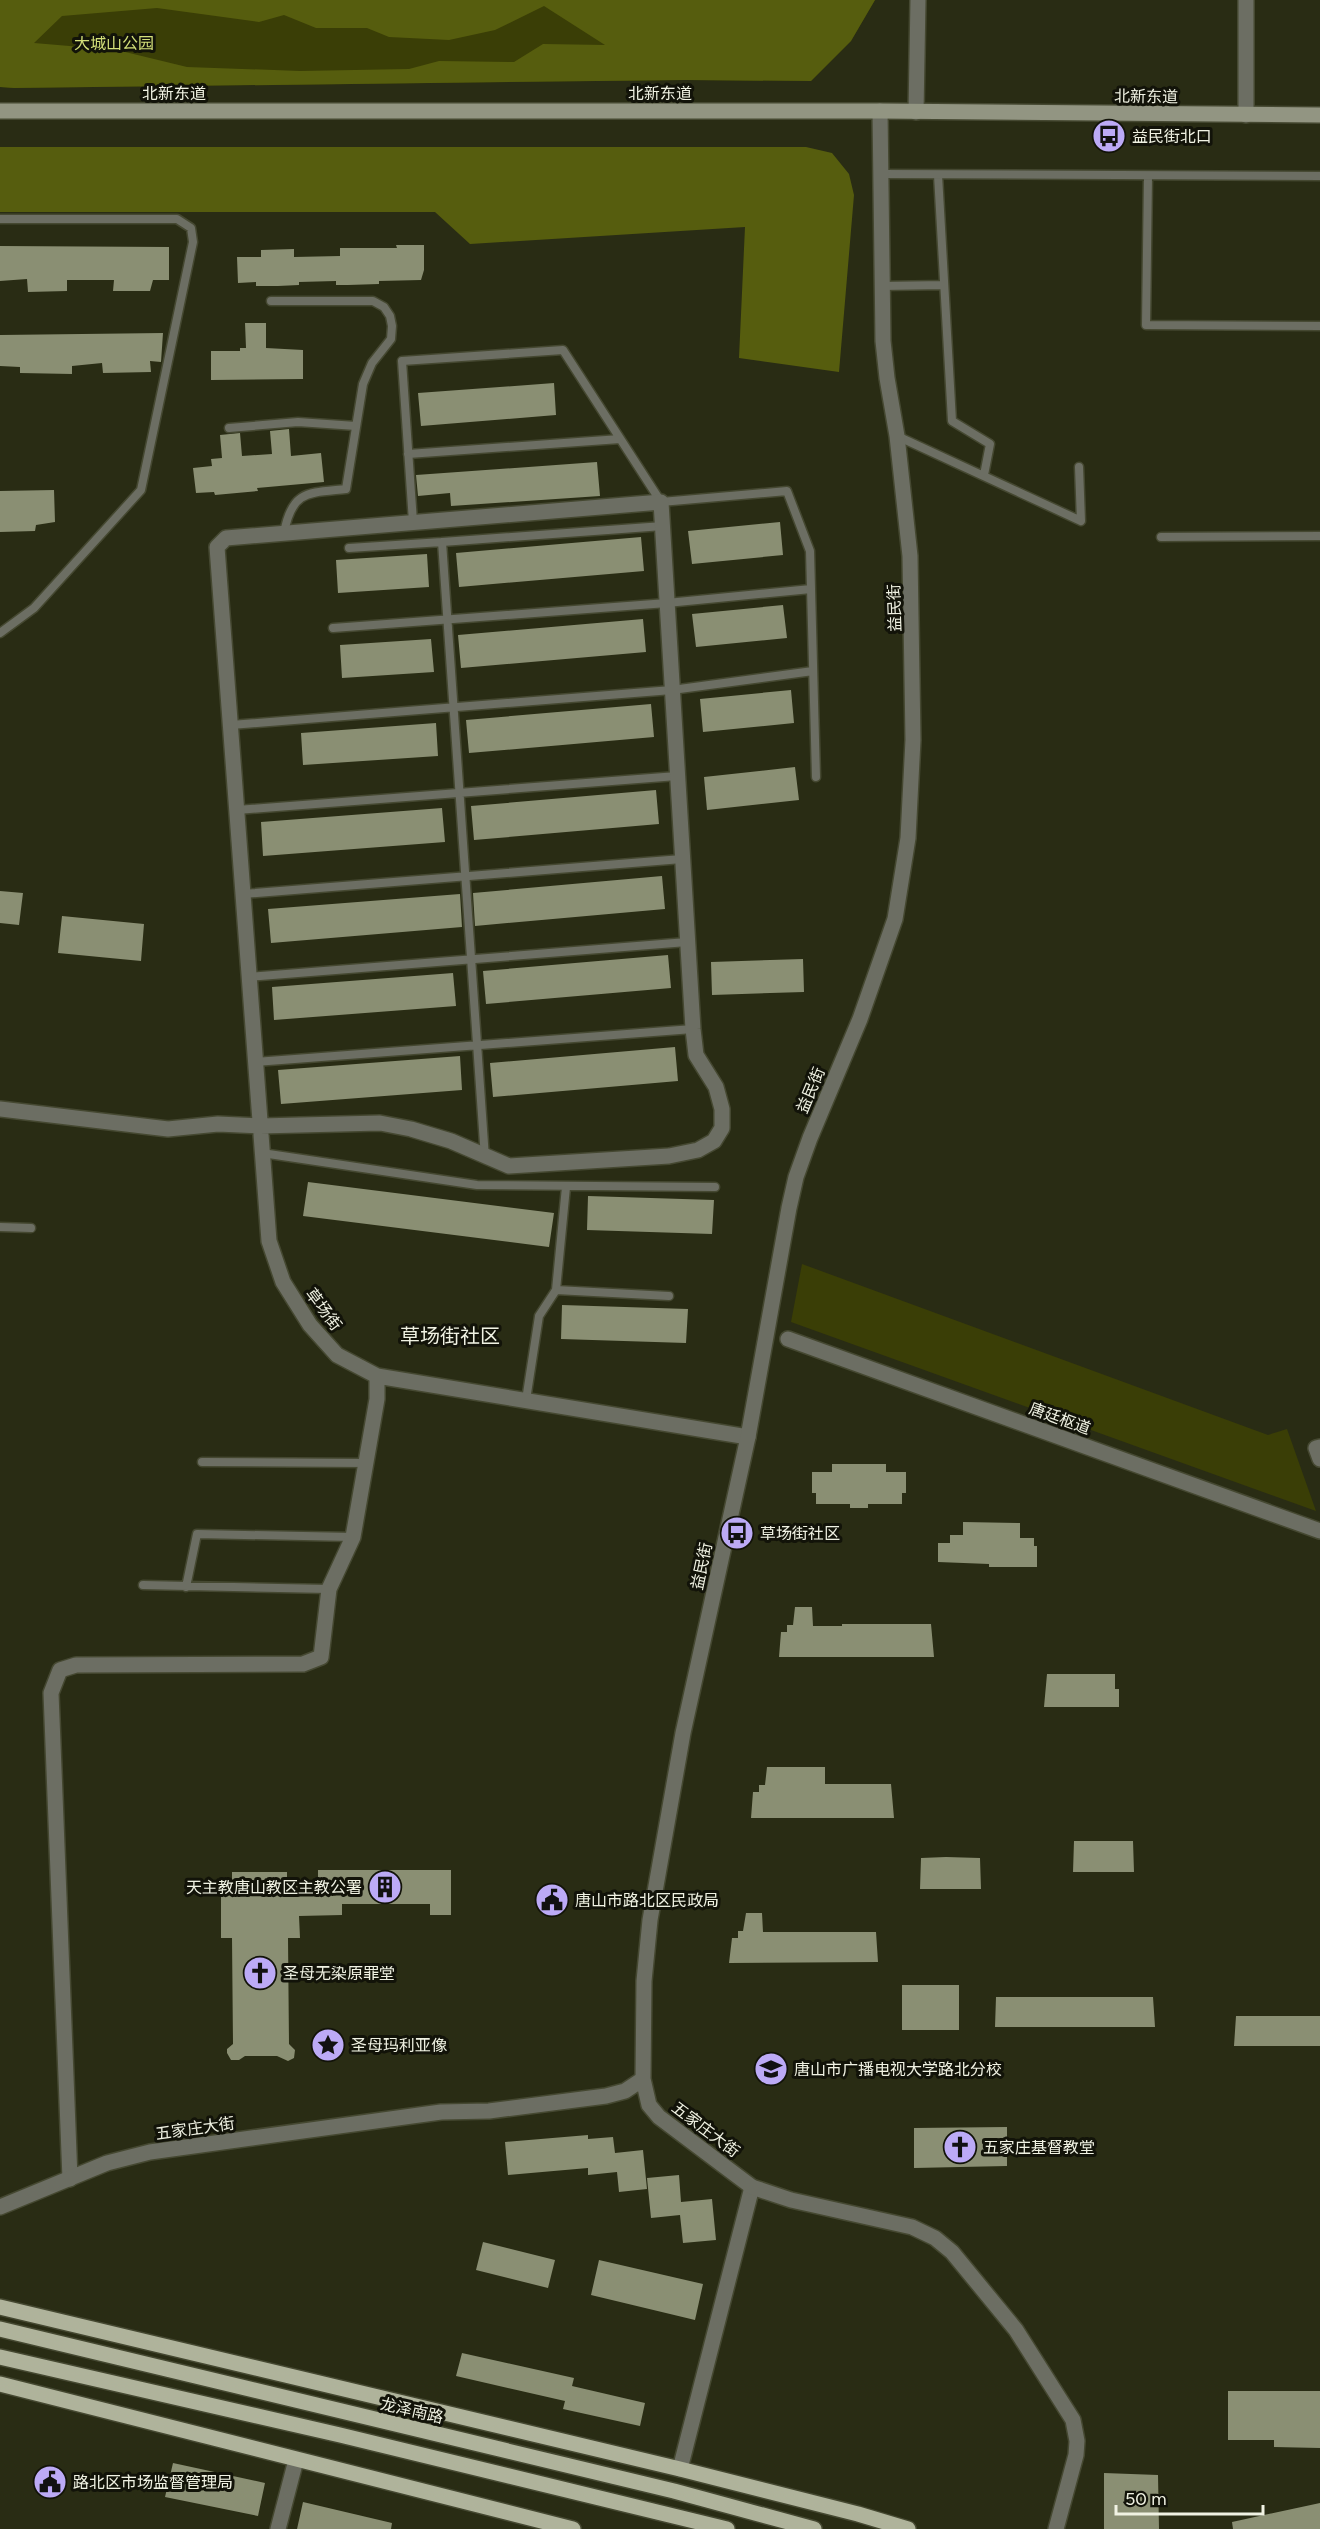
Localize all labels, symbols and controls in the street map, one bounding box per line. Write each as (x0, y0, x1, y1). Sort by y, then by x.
park label: 大城山公园 (74, 34, 154, 53)
street label: 北新东道 (142, 84, 206, 103)
street label: 北新东道 (628, 84, 692, 103)
street label: 北新东道 (1114, 86, 1178, 107)
bus stop icon: 益民街北口 (1091, 118, 1127, 154)
place label: 益民街北口 (1132, 127, 1212, 146)
street label: 益民街 (884, 584, 905, 632)
street label: 益民街 (792, 1064, 829, 1116)
street label: 草场街 (302, 1284, 346, 1334)
district label: 草场街社区 (400, 1324, 500, 1348)
street label: 唐廷枢道 (1027, 1399, 1093, 1438)
bus stop icon: 草场街社区 (719, 1515, 755, 1551)
place label: 草场街社区 (760, 1524, 840, 1543)
street label: 益民街 (687, 1541, 716, 1592)
building icon: 天主教唐山教区主教公署 (367, 1869, 403, 1905)
place label: 天主教唐山教区主教公署 (186, 1878, 362, 1897)
public building icon: 唐山市路北区民政局 (534, 1882, 570, 1918)
place label: 唐山市路北区民政局 (575, 1891, 719, 1910)
church icon: 圣母无染原罪堂 (242, 1955, 278, 1991)
place label: 圣母无染原罪堂 (283, 1964, 395, 1983)
place icon: 圣母玛利亚像 (310, 2027, 346, 2063)
place label: 圣母玛利亚像 (351, 2036, 447, 2055)
school or university icon: 唐山市广播电视大学路北分校 (753, 2051, 789, 2087)
place label: 唐山市广播电视大学路北分校 (794, 2060, 1002, 2079)
street label: 五家庄大街 (668, 2098, 743, 2161)
street label: 五家庄大街 (154, 2114, 236, 2143)
church icon: 五家庄基督教堂 (942, 2129, 978, 2165)
place label: 五家庄基督教堂 (983, 2138, 1095, 2157)
street label: 龙泽南路 (379, 2394, 445, 2427)
public building icon: 路北区市场监督管理局 (32, 2464, 68, 2500)
place label: 路北区市场监督管理局 (73, 2473, 233, 2492)
scale bar (1116, 2478, 1263, 2516)
text: 50 m (1125, 2488, 1167, 2510)

